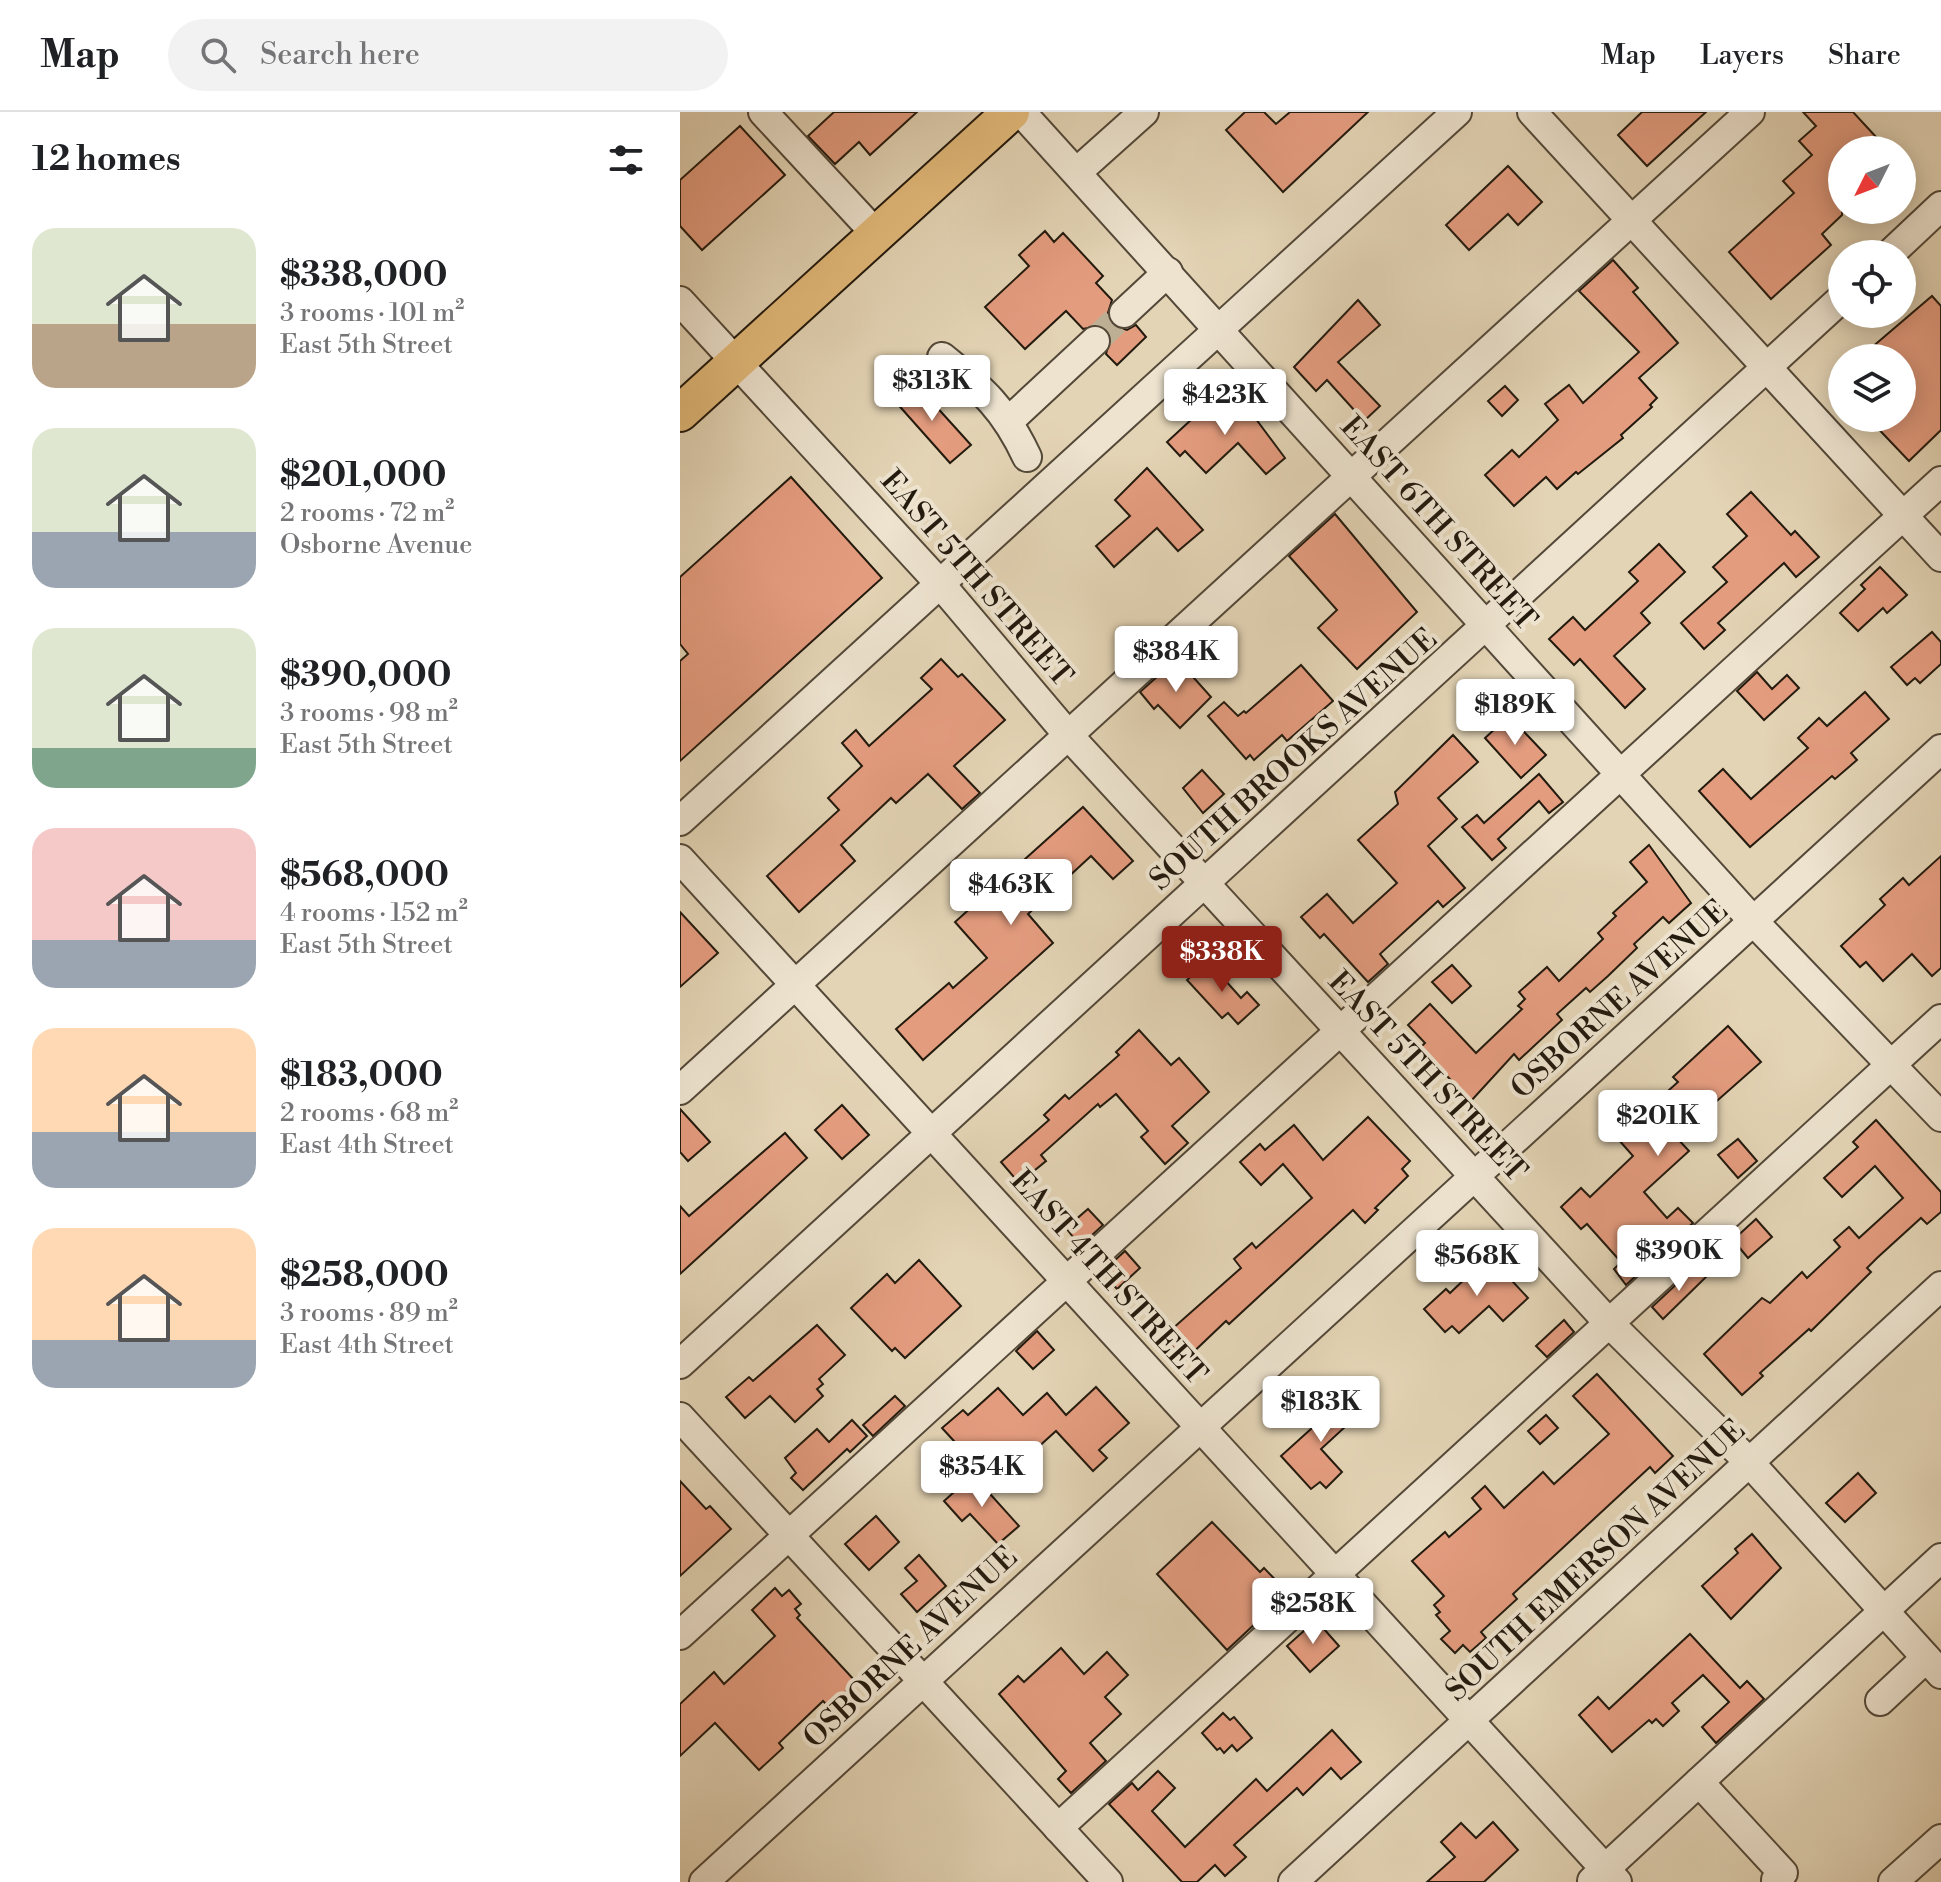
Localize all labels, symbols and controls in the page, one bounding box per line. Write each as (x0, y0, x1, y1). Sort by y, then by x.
search box (168, 19, 728, 91)
text: Map (40, 32, 120, 79)
icon: search (196, 33, 240, 77)
text: Search here (260, 36, 420, 74)
text: Map (1601, 38, 1656, 73)
text: Layers (1700, 38, 1784, 73)
text: Share (1828, 38, 1901, 73)
north arrow (1828, 136, 1916, 224)
map controls (1828, 136, 1916, 432)
icon: filters (604, 138, 648, 182)
text: 12 homes (32, 139, 181, 181)
button: locate (1828, 240, 1916, 328)
text: $338,000 (280, 255, 447, 297)
icon: home (96, 260, 192, 356)
text: 3 rooms · 101 m² (280, 297, 464, 329)
text: East 5th Street (280, 329, 453, 361)
button: layers (1828, 344, 1916, 432)
pin: $313K (876, 355, 988, 423)
text: $313K (892, 365, 972, 397)
pin: $423K (1169, 369, 1281, 437)
text: $423K (1182, 379, 1268, 411)
street label: EAST 6TH STREET (1332, 408, 1545, 639)
text: $201,000 (280, 455, 446, 497)
icon: home (96, 460, 192, 556)
street label: EAST 5TH STREET (872, 463, 1081, 695)
text: 2 rooms · 72 m² (280, 497, 454, 529)
text: Osborne Avenue (280, 529, 472, 561)
street label: SOUTH BROOKS AVENUE (1142, 621, 1445, 899)
pin: $384K (1120, 626, 1232, 694)
text: $384K (1133, 636, 1219, 668)
text: $390,000 (280, 655, 451, 697)
icon: home (96, 660, 192, 756)
pin: $189K (1459, 679, 1571, 747)
text: $189K (1474, 689, 1556, 721)
text: 3 rooms · 98 m² (280, 697, 458, 729)
text: East 5th Street (280, 729, 453, 761)
text: $568,000 (280, 855, 449, 897)
pin: $463K (955, 859, 1067, 927)
icon: home (96, 860, 192, 956)
text: $463K (968, 869, 1054, 901)
street label: OSBORNE AVENUE (1503, 892, 1736, 1107)
text: 4 rooms · 152 m² (280, 897, 468, 929)
pin: $338K (1166, 926, 1278, 994)
text: East 5th Street (280, 929, 453, 961)
text: $338K (1180, 936, 1264, 968)
street label: EAST 5TH STREET (1320, 963, 1535, 1190)
text: $183,000 (280, 1055, 443, 1097)
icon: home (96, 1060, 192, 1156)
pin: $201K (1602, 1090, 1714, 1158)
text: 2 rooms · 68 m² (280, 1097, 458, 1129)
text: $201K (1616, 1100, 1700, 1132)
text: East 4th Street (280, 1129, 454, 1161)
street label: EAST 4TH STREET (1002, 1163, 1215, 1393)
pin: $390K (1623, 1225, 1735, 1293)
pin: $568K (1421, 1230, 1533, 1298)
text: $390K (1635, 1235, 1723, 1267)
text: $568K (1434, 1240, 1520, 1272)
text: $258,000 (280, 1255, 449, 1297)
icon: home (96, 1260, 192, 1356)
text: 3 rooms · 89 m² (280, 1297, 458, 1329)
text: East 4th Street (280, 1329, 454, 1361)
pin: $183K (1265, 1376, 1377, 1444)
text: $183K (1281, 1386, 1361, 1418)
street label: SOUTH EMERSON AVENUE (1438, 1412, 1753, 1710)
pin: $354K (926, 1441, 1038, 1509)
text: $354K (939, 1451, 1025, 1483)
street label: OSBORNE AVENUE (796, 1539, 1026, 1757)
pin: $258K (1257, 1578, 1369, 1646)
text: $258K (1270, 1588, 1356, 1620)

